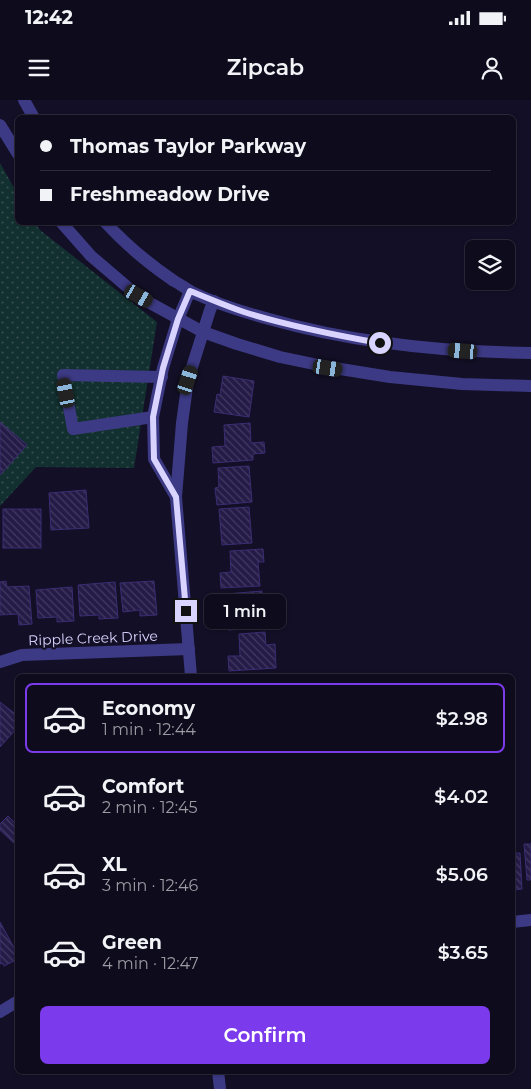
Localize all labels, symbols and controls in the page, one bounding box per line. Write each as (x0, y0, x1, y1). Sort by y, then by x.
text: 12:42 (25, 6, 73, 29)
icon: menu (25, 54, 53, 82)
text: Zipcab (227, 54, 304, 81)
icon: person (478, 54, 506, 82)
text: Thomas Taylor Parkway (70, 135, 306, 158)
text: Freshmeadow Drive (70, 183, 270, 206)
map controls (465, 240, 515, 290)
button: layers (465, 240, 515, 290)
car (122, 282, 155, 310)
route start (369, 332, 391, 354)
car (447, 342, 478, 360)
car (312, 358, 343, 378)
car (176, 363, 199, 397)
car (55, 377, 76, 409)
callout: 1 min (204, 594, 286, 628)
route end (175, 600, 197, 622)
text: 1 min (224, 602, 266, 621)
street label: Ripple Creek Drive (28, 627, 158, 649)
icon: car (42, 696, 87, 741)
text: Economy (102, 697, 195, 720)
text: $2.98 (436, 707, 488, 730)
text: 1 min · 12:44 (102, 720, 196, 739)
icon: car (42, 774, 87, 819)
text: Comfort (102, 775, 184, 798)
text: $4.02 (434, 785, 488, 808)
text: 2 min · 12:45 (102, 798, 198, 817)
icon: car (42, 852, 87, 897)
text: XL (102, 853, 127, 876)
text: $5.06 (436, 863, 488, 886)
text: 3 min · 12:46 (102, 876, 198, 895)
icon: car (42, 930, 87, 975)
text: Green (102, 931, 162, 954)
text: $3.65 (438, 941, 488, 964)
text: 4 min · 12:47 (102, 954, 199, 973)
button: Confirm (40, 1006, 490, 1064)

